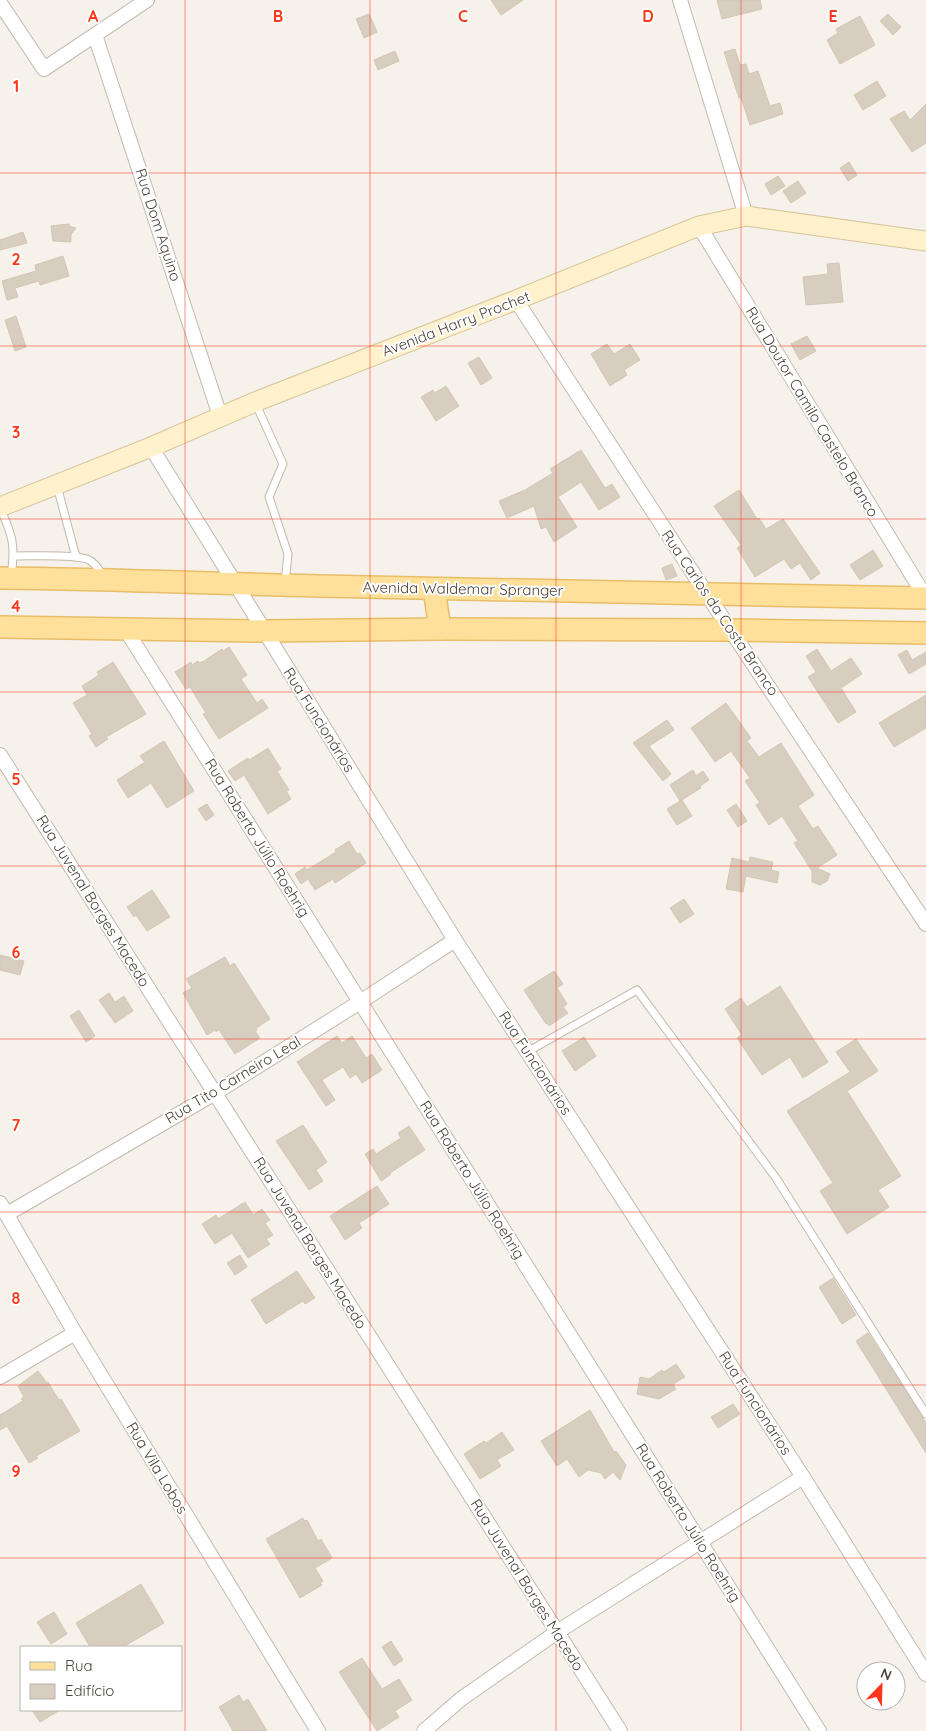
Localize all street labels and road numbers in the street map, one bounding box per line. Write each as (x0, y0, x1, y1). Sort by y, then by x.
street label: Rua Dom Aquino (131, 166, 186, 284)
street label: Avenida Harry Prochet (379, 287, 533, 361)
street label: Rua Doutor Camilo Castelo Branco (742, 303, 883, 520)
street label: Rua Carlos da Costa Branco (658, 526, 783, 699)
street label: Avenida Waldemar Spranger (362, 577, 564, 600)
street label: Rua Funcionários (280, 664, 359, 776)
street label: Rua Roberto Júlio Roehrig (201, 755, 314, 921)
street label: Rua Juvenal Borges Macedo (33, 811, 154, 990)
street label: Rua Funcionários (495, 1007, 576, 1118)
street label: Rua Tito Carneiro Leal (162, 1032, 304, 1128)
street label: Rua Roberto Júlio Roehrig (416, 1097, 529, 1263)
street label: Rua Juvenal Borges Macedo (250, 1153, 371, 1332)
street label: Rua Funcionários (715, 1347, 796, 1458)
street label: Rua Vila Lobos (123, 1418, 192, 1517)
street label: Rua Roberto Júlio Roehrig (632, 1440, 745, 1606)
street label: Rua Juvenal Borges Macedo (467, 1495, 588, 1674)

